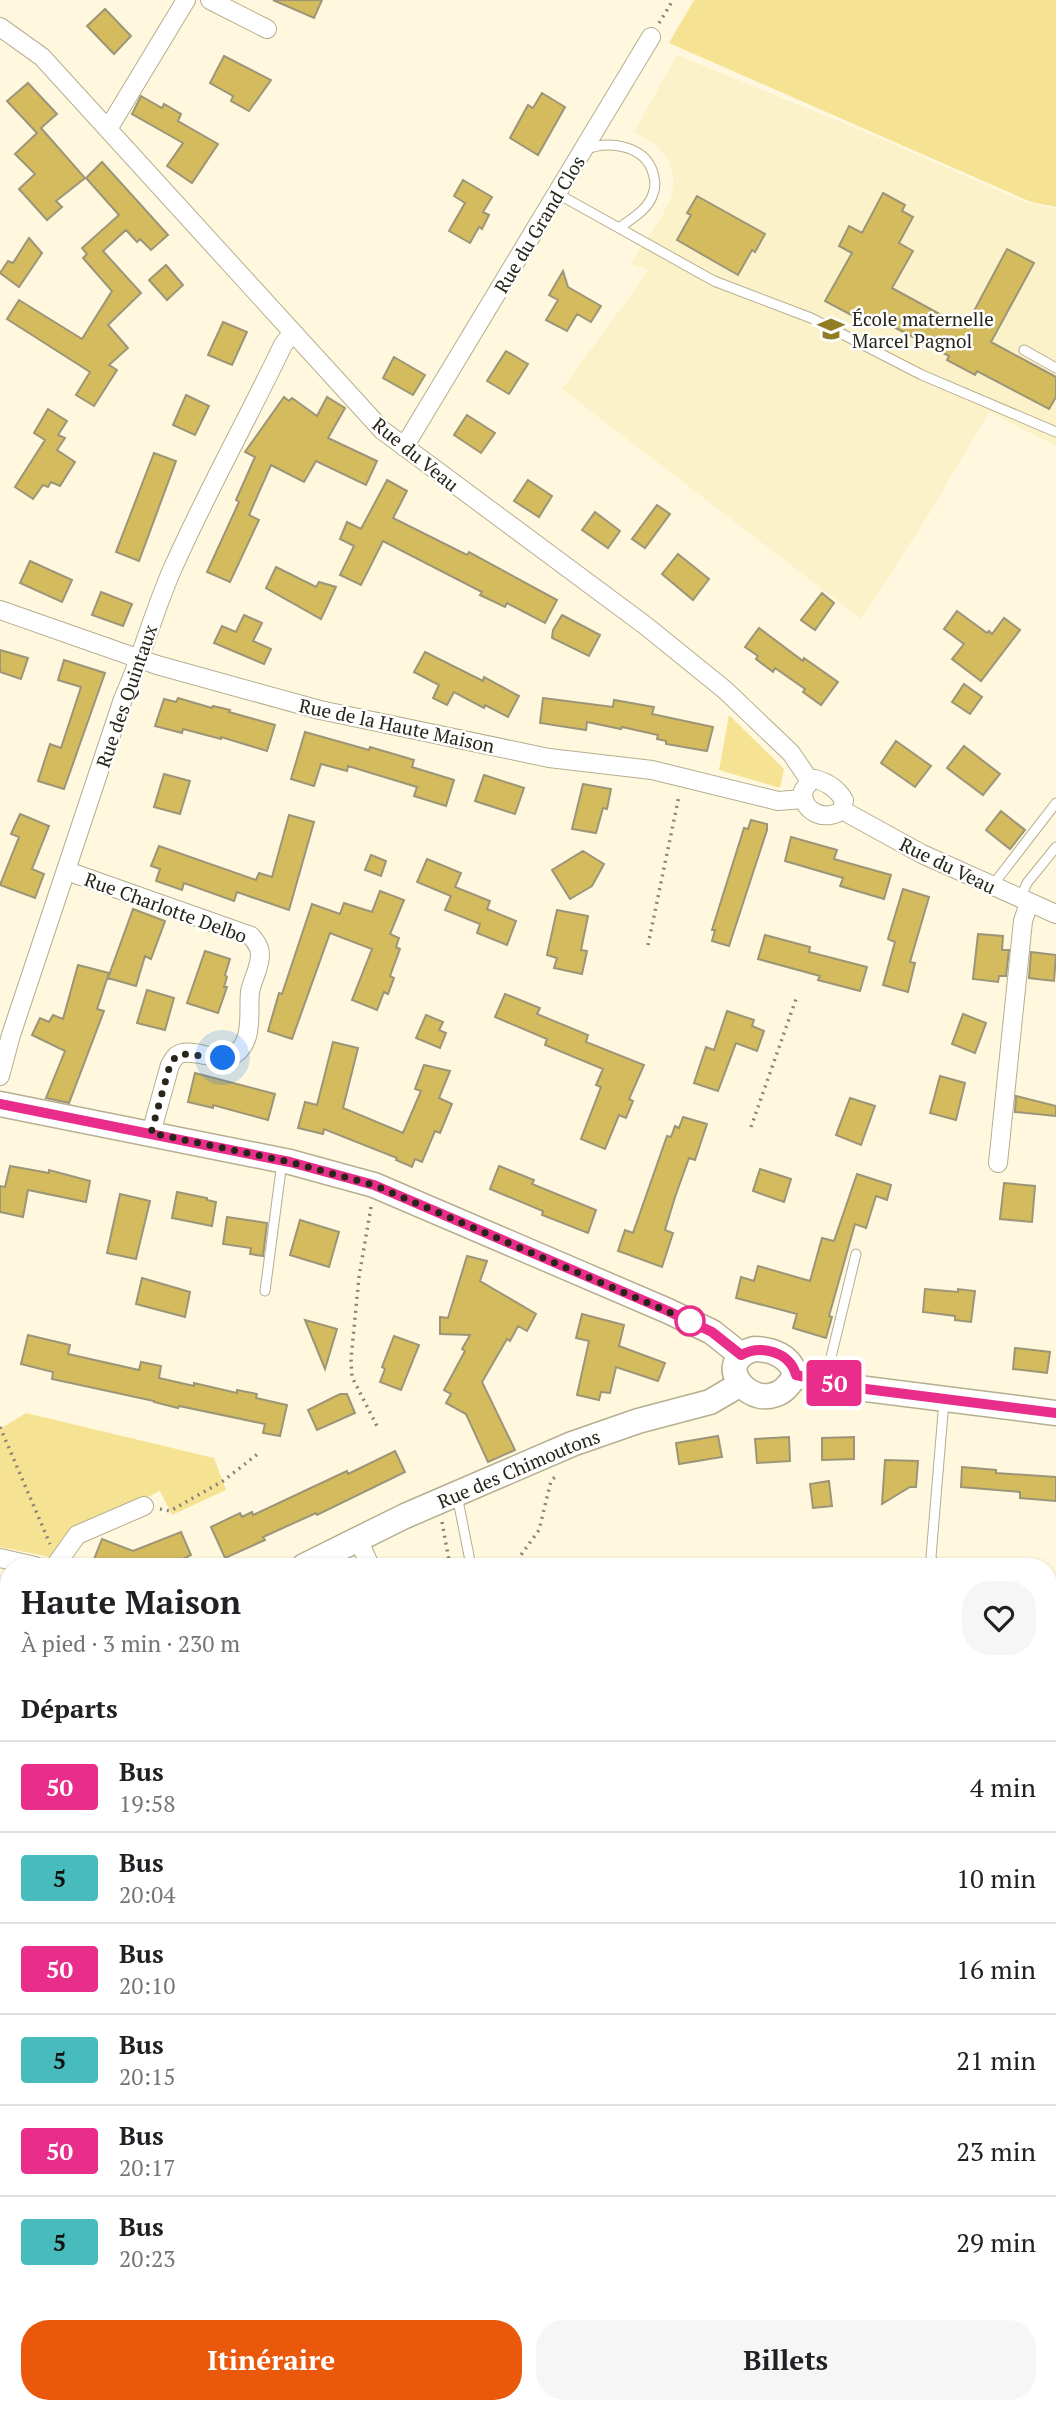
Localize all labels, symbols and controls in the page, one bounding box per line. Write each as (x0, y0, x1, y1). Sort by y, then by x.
street label: Rue du Grand Clos (488, 151, 590, 297)
place label: École maternelle Marcel Pagnol (852, 306, 994, 353)
school or university icon: École maternelle Marcel Pagnol (816, 314, 846, 344)
street label: Rue du Veau (368, 412, 464, 497)
street label: Rue des Quintaux (90, 621, 162, 771)
street label: Rue de la Haute Maison (297, 692, 497, 758)
street label: Rue du Veau (896, 831, 1000, 899)
street label: Rue Charlotte Delbo (81, 866, 251, 948)
your location (205, 1040, 240, 1075)
unlabelled marker (675, 1306, 705, 1336)
line badge: 50 (802, 1360, 866, 1406)
text: 50 (820, 1367, 848, 1399)
street label: Rue des Chimoutons (433, 1423, 603, 1513)
text: Haute Maison (21, 1580, 241, 1623)
button: heart (962, 1581, 1036, 1655)
text: À pied · 3 min · 230 m (21, 1628, 240, 1659)
text: Départs (21, 1691, 118, 1725)
text: Bus (119, 1754, 164, 1788)
text: 4 min (970, 1770, 1036, 1804)
text: 50 (46, 1771, 73, 1803)
text: 19:58 (119, 1788, 176, 1819)
text: Bus (119, 1845, 164, 1879)
text: 10 min (956, 1861, 1036, 1895)
text: 5 (53, 1862, 66, 1894)
text: 20:04 (119, 1879, 176, 1910)
text: Bus (119, 1936, 164, 1970)
text: 16 min (956, 1952, 1036, 1986)
text: 50 (46, 1953, 73, 1985)
text: 20:10 (119, 1970, 176, 2001)
text: Bus (119, 2027, 164, 2061)
text: 21 min (956, 2043, 1036, 2077)
text: 5 (53, 2044, 66, 2076)
text: 20:15 (119, 2061, 176, 2092)
text: Bus (119, 2118, 164, 2152)
text: 23 min (956, 2134, 1036, 2168)
text: 50 (46, 2135, 73, 2167)
text: 20:17 (119, 2152, 176, 2183)
text: Bus (119, 2209, 164, 2243)
text: 29 min (956, 2225, 1036, 2259)
text: 5 (53, 2226, 66, 2258)
text: 20:23 (119, 2243, 176, 2274)
button: Itinéraire (21, 2320, 522, 2400)
button: Billets (536, 2320, 1036, 2400)

